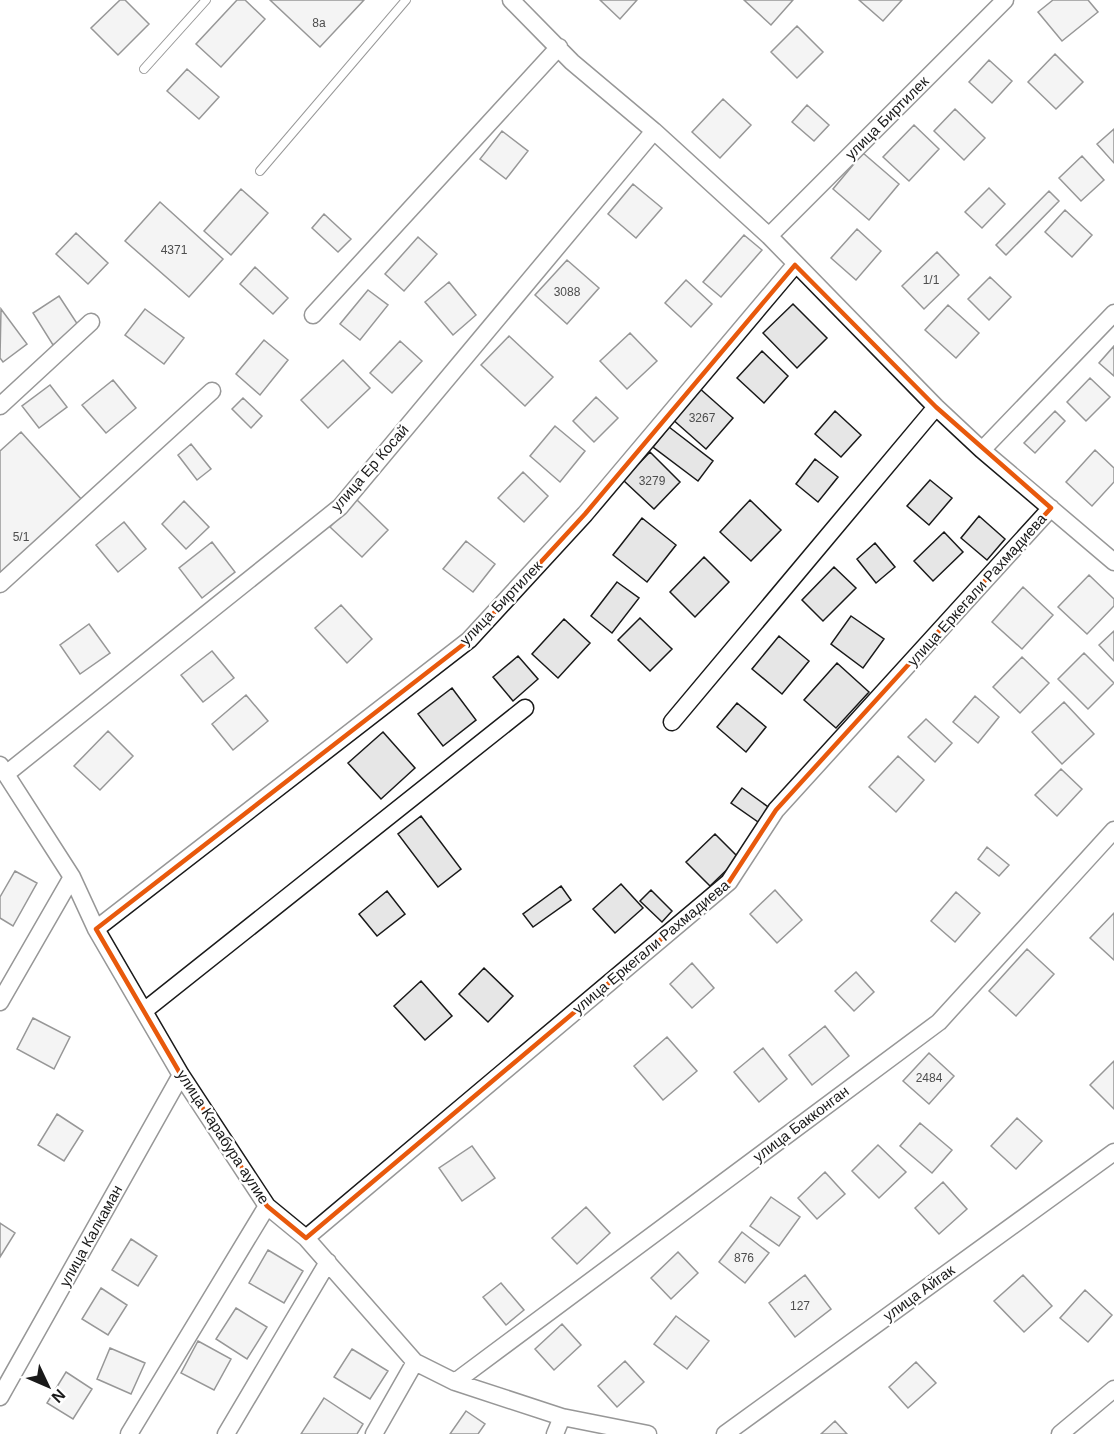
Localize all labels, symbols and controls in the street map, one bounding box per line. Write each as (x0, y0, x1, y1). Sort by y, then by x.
house number: 8а (312, 16, 326, 30)
street label: улица Биртилек (842, 72, 932, 163)
house number: 4371 (161, 243, 188, 257)
house number: 1/1 (923, 273, 940, 287)
house number: 3088 (554, 285, 581, 299)
house number: 3267 (689, 411, 716, 425)
street label: улица Ер Косай (327, 421, 412, 514)
house number: 3279 (639, 474, 666, 488)
street label: улица Еркегали Рахмадиева (904, 509, 1050, 669)
house number: 5/1 (13, 530, 30, 544)
street label: улица Биртилек (456, 557, 545, 648)
street label: улица Еркегали Рахмадиева (569, 876, 733, 1017)
street label: улица Карабура аулие (174, 1066, 273, 1207)
house number: 2484 (916, 1071, 943, 1085)
street label: улица Бакконган (750, 1082, 852, 1165)
street label: улица Калкаман (56, 1182, 125, 1289)
house number: 876 (734, 1251, 754, 1265)
street label: улица Айгак (880, 1261, 958, 1324)
house number: 127 (790, 1299, 810, 1313)
north arrow (18, 1356, 78, 1416)
text: N (48, 1386, 69, 1406)

